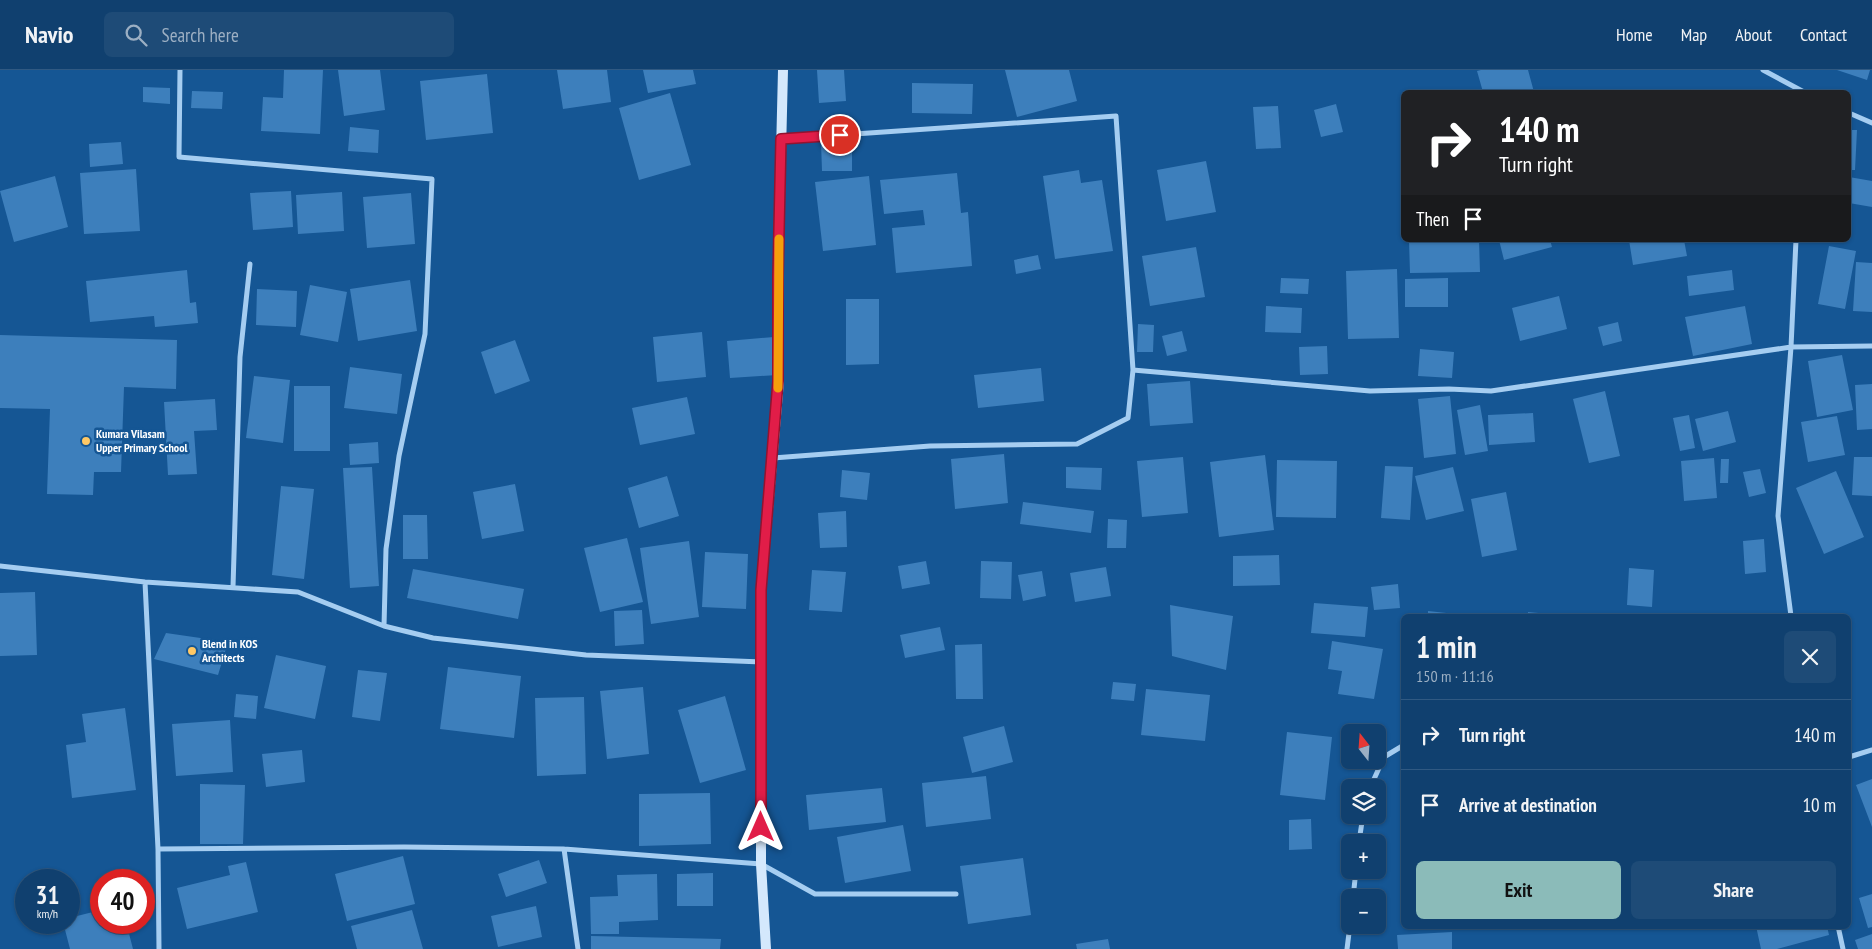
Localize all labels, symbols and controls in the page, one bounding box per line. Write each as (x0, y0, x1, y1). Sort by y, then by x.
search box (104, 12, 454, 57)
text: Navio (25, 19, 74, 50)
icon: search (122, 21, 150, 49)
text: Search here (162, 23, 239, 47)
text: Home (1616, 23, 1653, 46)
text: Map (1681, 23, 1707, 46)
text: About (1735, 23, 1772, 46)
text: Contact (1800, 23, 1847, 46)
text: 140 m (1499, 106, 1580, 152)
icon: right (1416, 110, 1481, 175)
pin (819, 114, 861, 156)
icon: arrive (826, 121, 854, 149)
text: Turn right (1499, 150, 1573, 178)
icon: arrive (1459, 205, 1487, 233)
text: Then (1416, 207, 1449, 231)
place label: Kumara Vilasam Upper Primary School (96, 426, 188, 455)
marker: Kumara Vilasam Upper Primary School (80, 435, 92, 447)
text: 1 min (1416, 627, 1477, 666)
button: close (1784, 631, 1836, 683)
place label: Blend in KOS Architects (201, 636, 257, 665)
marker: Blend in KOS Architects (186, 645, 198, 657)
text: 150 m · 11:16 (1416, 666, 1494, 686)
icon: right (1416, 721, 1444, 749)
text: Turn right (1459, 723, 1525, 747)
text: 140 m (1794, 723, 1836, 747)
north arrow (1341, 724, 1386, 769)
map controls (1341, 724, 1386, 934)
button: layers (1341, 779, 1386, 824)
icon: arrive (1416, 791, 1444, 819)
text: Arrive at destination (1459, 793, 1597, 817)
text: 10 m (1803, 793, 1836, 817)
position arrow (734, 800, 786, 852)
button: + (1341, 834, 1386, 879)
button: Exit (1416, 861, 1621, 919)
button: Share (1631, 861, 1836, 919)
speed limit sign: 40 (90, 869, 155, 934)
text: 31 (36, 879, 59, 911)
button: − (1341, 889, 1386, 934)
text: km/h (37, 906, 58, 921)

